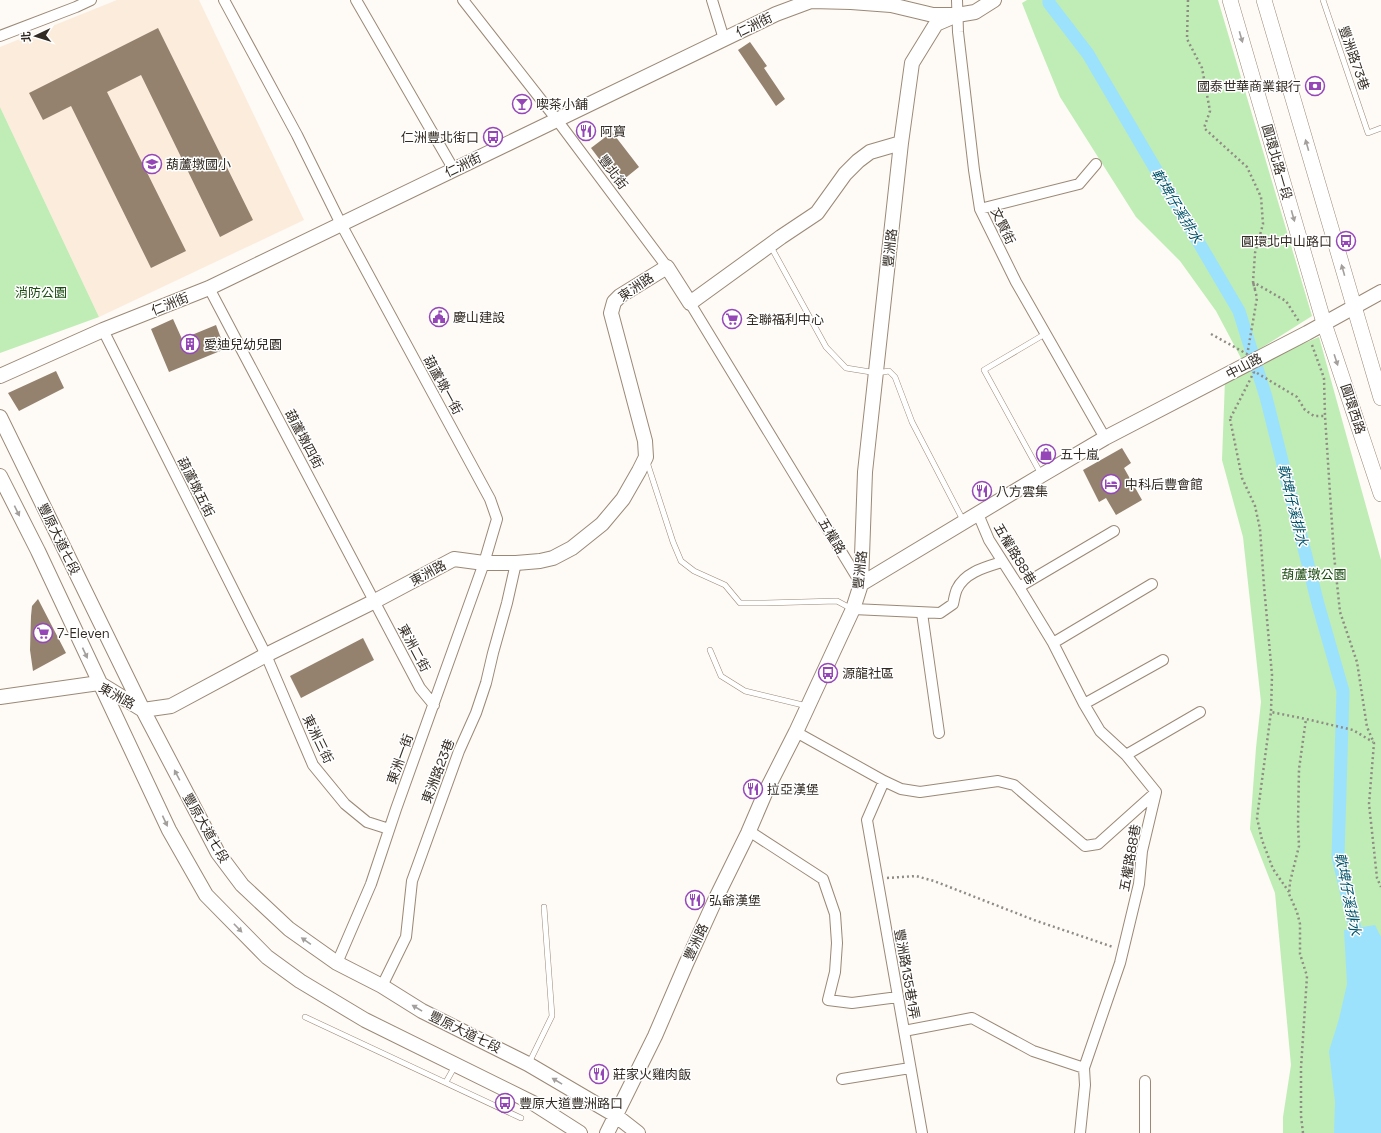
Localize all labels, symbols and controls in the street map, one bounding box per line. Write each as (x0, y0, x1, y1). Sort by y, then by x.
street label: 仁洲街 (733, 9, 775, 41)
north arrow (16, 16, 56, 56)
street label: 豐洲路73巷 (1335, 23, 1373, 93)
text: 北 (19, 31, 33, 43)
one-way arrow (1238, 32, 1244, 44)
bank icon: 國泰世華商業銀行 (1304, 75, 1326, 97)
place label: 國泰世華商業銀行 (1197, 78, 1301, 95)
bar icon: 喫茶小舖 (511, 93, 533, 115)
place label: 喫茶小舖 (536, 96, 588, 113)
restaurant icon: 阿寶 (575, 120, 597, 142)
street label: 圓環北路一段 (1258, 122, 1296, 202)
place label: 阿寶 (600, 123, 626, 140)
bus stop icon: 仁洲豐北街口 (482, 126, 504, 148)
place label: 仁洲豐北街口 (401, 129, 479, 146)
one-way arrow (1304, 139, 1310, 151)
street label: 仁洲街 (442, 149, 484, 181)
street label: 豐北街 (594, 151, 632, 193)
school or university icon: 葫蘆墩國小 (141, 153, 163, 175)
place label: 葫蘆墩國小 (166, 156, 231, 173)
water label: 軟埤仔溪排水 (1148, 165, 1207, 247)
street label: 文賢街 (987, 205, 1019, 247)
one-way arrow (1290, 210, 1296, 222)
street label: 豐洲路 (880, 228, 900, 268)
bus stop icon: 圓環北中山路口 (1335, 230, 1357, 252)
place label: 圓環北中山路口 (1241, 233, 1332, 250)
one-way arrow (1340, 264, 1346, 276)
street label: 東洲路 (615, 269, 657, 305)
park label: 消防公園 (15, 284, 67, 301)
street label: 仁洲街 (149, 289, 191, 319)
public building icon: 慶山建設 (428, 306, 450, 328)
supermarket icon: 全聯福利中心 (721, 308, 743, 330)
place label: 慶山建設 (453, 309, 505, 326)
place label: 全聯福利中心 (746, 311, 824, 328)
building icon: 愛迪兒幼兒園 (179, 333, 201, 355)
place label: 愛迪兒幼兒園 (204, 336, 282, 353)
street label: 中山路 (1223, 349, 1265, 383)
street label: 葫蘆墩一街 (420, 352, 466, 418)
one-way arrow (1334, 355, 1340, 367)
street label: 圓環西路 (1337, 382, 1369, 436)
street label: 葫蘆墩四街 (281, 406, 327, 472)
shop icon: 五十嵐 (1035, 443, 1057, 465)
place label: 五十嵐 (1060, 446, 1100, 463)
street label: 葫蘆墩五街 (174, 454, 218, 520)
water label: 軟埤仔溪排水 (1274, 462, 1312, 549)
hotel icon: 中科后豐會館 (1100, 473, 1122, 495)
place label: 中科后豐會館 (1125, 476, 1203, 493)
restaurant icon: 八方雲集 (971, 480, 993, 502)
place label: 八方雲集 (996, 483, 1048, 500)
street label: 豐原大道七段 (34, 500, 84, 578)
one-way arrow (14, 505, 20, 516)
street label: 五權路 (815, 515, 849, 557)
street label: 五權路88巷 (990, 520, 1040, 588)
street label: 豐洲路 (850, 550, 870, 590)
street label: 東洲路 (407, 556, 449, 590)
park label: 葫蘆墩公園 (1281, 566, 1347, 583)
street label: 東洲二街 (394, 621, 434, 675)
supermarket icon: 7-Eleven (32, 622, 54, 644)
place label: 7-Eleven (57, 625, 110, 642)
one-way arrow (82, 648, 88, 659)
bus stop icon: 源龍社區 (817, 662, 839, 684)
place label: 源龍社區 (842, 665, 894, 682)
street label: 東洲路 (96, 679, 138, 713)
street label: 東洲三街 (299, 712, 337, 766)
street label: 東洲一街 (383, 732, 417, 786)
street label: 東洲路23巷 (418, 736, 458, 806)
one-way arrow (173, 769, 180, 780)
restaurant icon: 拉亞漢堡 (742, 778, 764, 800)
place label: 拉亞漢堡 (767, 781, 819, 798)
street label: 豐原大道七段 (179, 790, 233, 866)
one-way arrow (162, 816, 168, 827)
street label: 五權路88巷 (1116, 823, 1144, 893)
water label: 軟埤仔溪排水 (1331, 851, 1365, 938)
restaurant icon: 弘爺漢堡 (684, 889, 706, 911)
place label: 弘爺漢堡 (709, 892, 761, 909)
street label: 豐洲路 (680, 921, 712, 963)
one-way arrow (233, 923, 242, 933)
street label: 豐洲路135巷1弄 (891, 927, 923, 1021)
one-way arrow (301, 937, 311, 945)
one-way arrow (411, 1004, 423, 1011)
street label: 豐原大道七段 (426, 1007, 504, 1057)
restaurant icon: 莊家火雞肉飯 (588, 1063, 610, 1085)
place label: 莊家火雞肉飯 (613, 1066, 691, 1083)
one-way arrow (552, 1077, 562, 1085)
bus stop icon: 豐原大道豐洲路口 (494, 1092, 516, 1114)
place label: 豐原大道豐洲路口 (519, 1095, 623, 1112)

